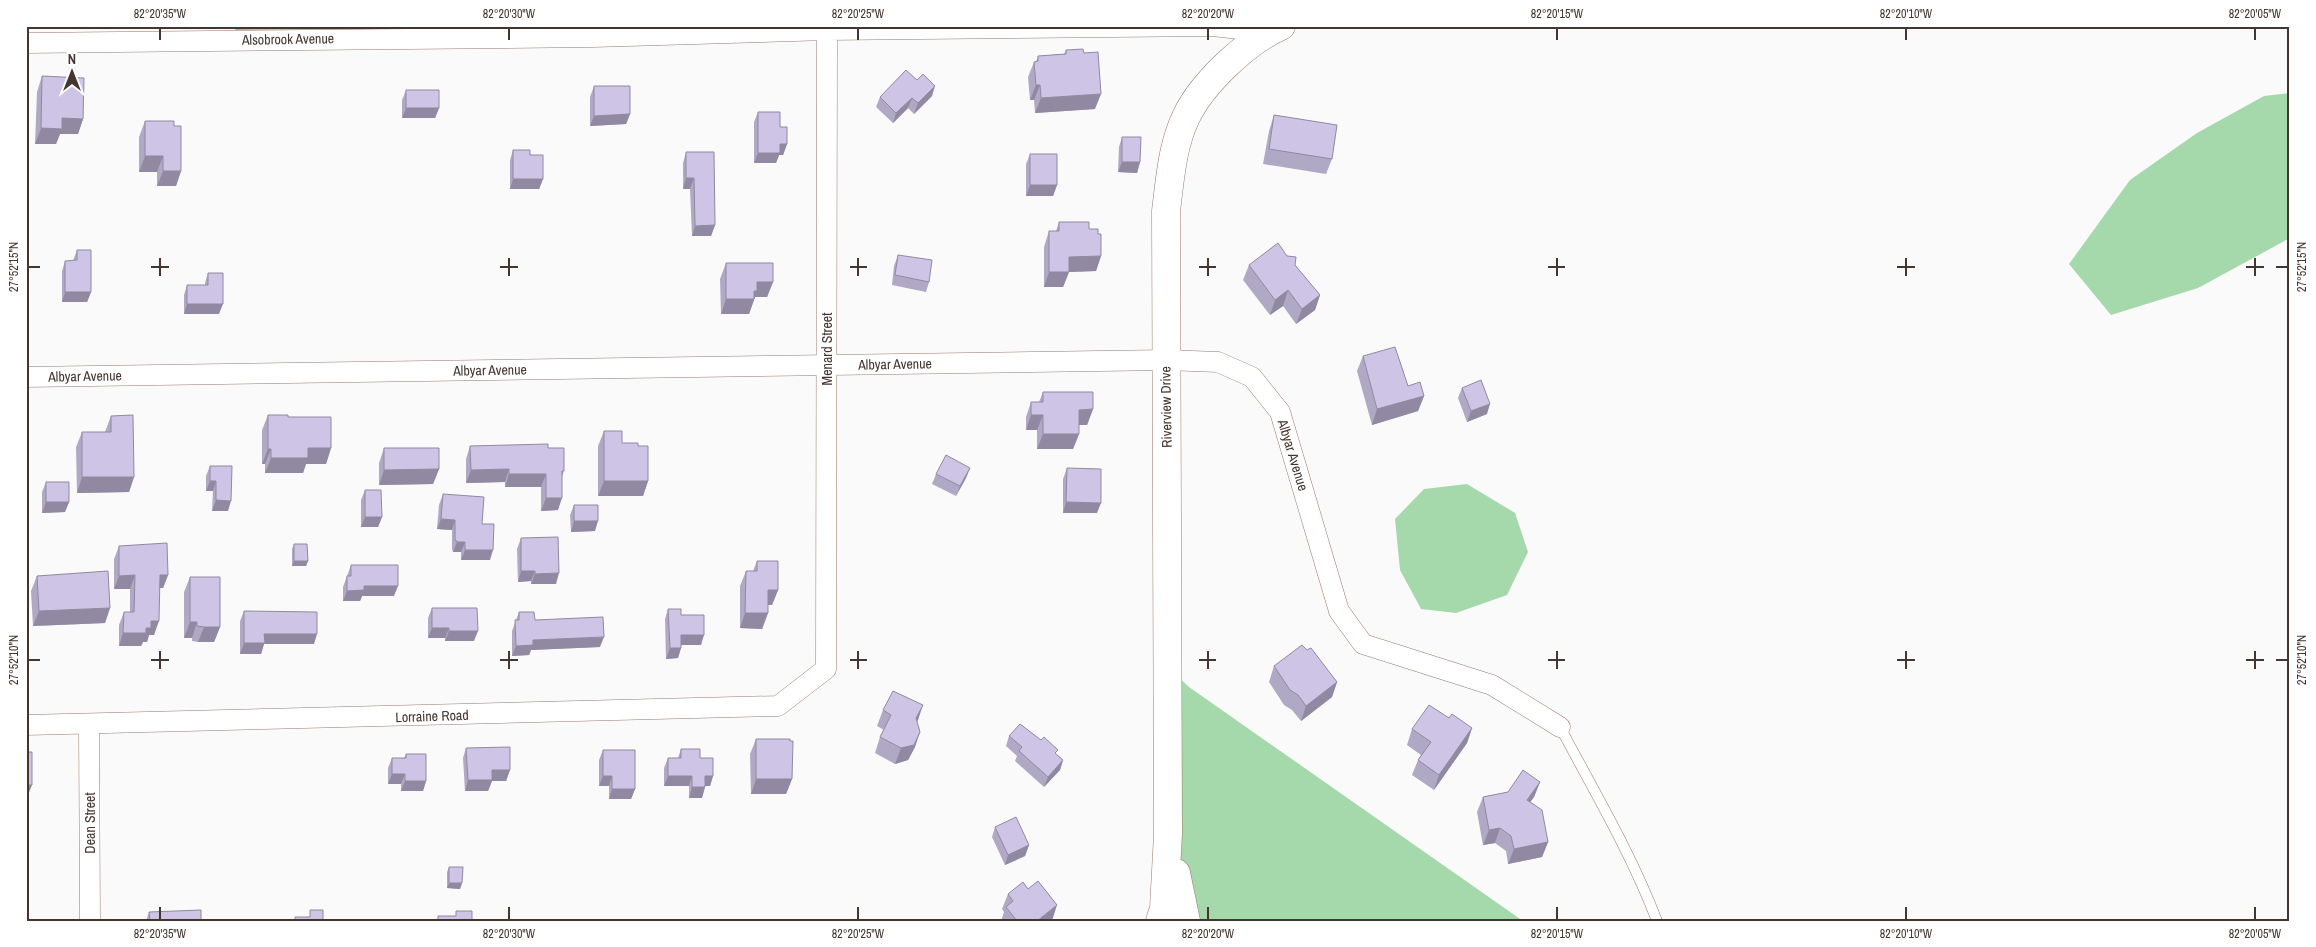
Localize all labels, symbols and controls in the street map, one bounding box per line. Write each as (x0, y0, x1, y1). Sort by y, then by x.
text: 82°20'35"W (134, 6, 187, 22)
text: 82°20'30"W (483, 6, 536, 22)
text: 82°20'25"W (832, 6, 885, 22)
text: 82°20'20"W (1182, 6, 1235, 22)
text: 82°20'15"W (1531, 6, 1584, 22)
text: 82°20'10"W (1880, 6, 1933, 22)
text: 82°20'05"W (2229, 6, 2282, 22)
street label: Alsobrook Avenue (241, 29, 334, 49)
north arrow (48, 48, 98, 98)
text: N (68, 50, 76, 68)
text: 27°52'15"N (6, 242, 22, 292)
text: 27°52'15"N (2294, 242, 2310, 292)
street label: Menard Street (818, 313, 836, 385)
street label: Albyar Avenue (857, 354, 932, 374)
street label: Albyar Avenue (452, 360, 527, 380)
street label: Albyar Avenue (47, 366, 122, 386)
street label: Riverview Drive (1156, 366, 1176, 448)
street label: Albyar Avenue (1273, 416, 1312, 493)
text: 27°52'10"N (6, 635, 22, 685)
text: 27°52'10"N (2294, 635, 2310, 685)
street label: Lorraine Road (395, 706, 469, 726)
street label: Dean Street (81, 792, 99, 854)
text: 82°20'35"W (134, 926, 187, 942)
text: 82°20'30"W (483, 926, 536, 942)
text: 82°20'25"W (832, 926, 885, 942)
text: 82°20'20"W (1182, 926, 1235, 942)
text: 82°20'15"W (1531, 926, 1584, 942)
text: 82°20'10"W (1880, 926, 1933, 942)
text: 82°20'05"W (2229, 926, 2282, 942)

